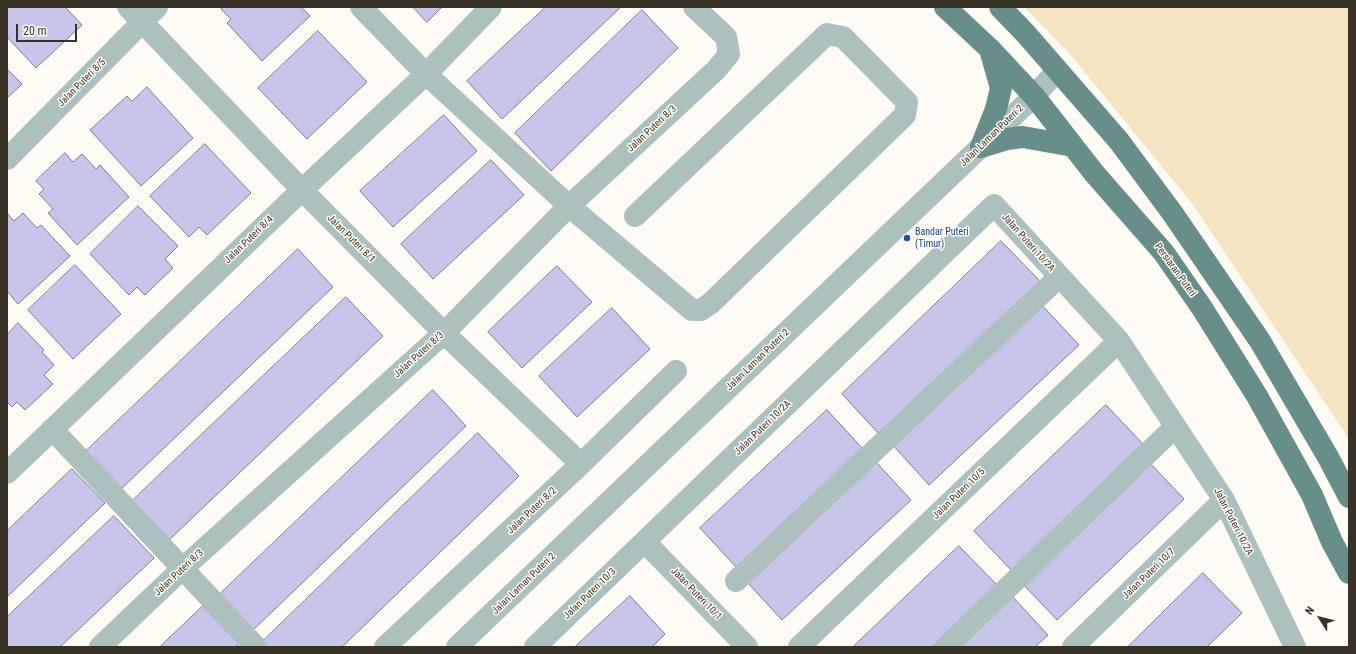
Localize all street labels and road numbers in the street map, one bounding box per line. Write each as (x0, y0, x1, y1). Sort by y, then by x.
street label: Jalan Puteri 8/5 (55, 56, 109, 110)
street label: Jalan Puteri 8/3 (625, 103, 679, 155)
street label: Jalan Laman Puteri 2 (958, 103, 1026, 169)
street label: Jalan Puteri 8/1 (324, 212, 378, 266)
street label: Jalan Puteri 10/2A (999, 212, 1057, 274)
street label: Jalan Puteri 8/4 (222, 214, 276, 266)
street label: Persiaran Puteri (1152, 241, 1198, 299)
street label: Jalan Laman Puteri 2 (724, 327, 792, 393)
street label: Jalan Puteri 8/3 (392, 329, 446, 381)
street label: Jalan Puteri 10/2A (732, 398, 794, 458)
street label: Jalan Puteri 10/5 (930, 466, 988, 522)
street label: Jalan Puteri 8/2 (505, 485, 559, 537)
street label: Jalan Puteri 10/2A (1211, 486, 1255, 558)
street label: Jalan Puteri 10/7 (1120, 546, 1178, 602)
street label: Jalan Puteri 8/3 (152, 547, 206, 599)
street label: Jalan Laman Puteri 2 (490, 551, 558, 617)
street label: Jalan Puteri 10/1 (668, 565, 724, 623)
street label: Jalan Puteri 10/3 (561, 566, 619, 622)

